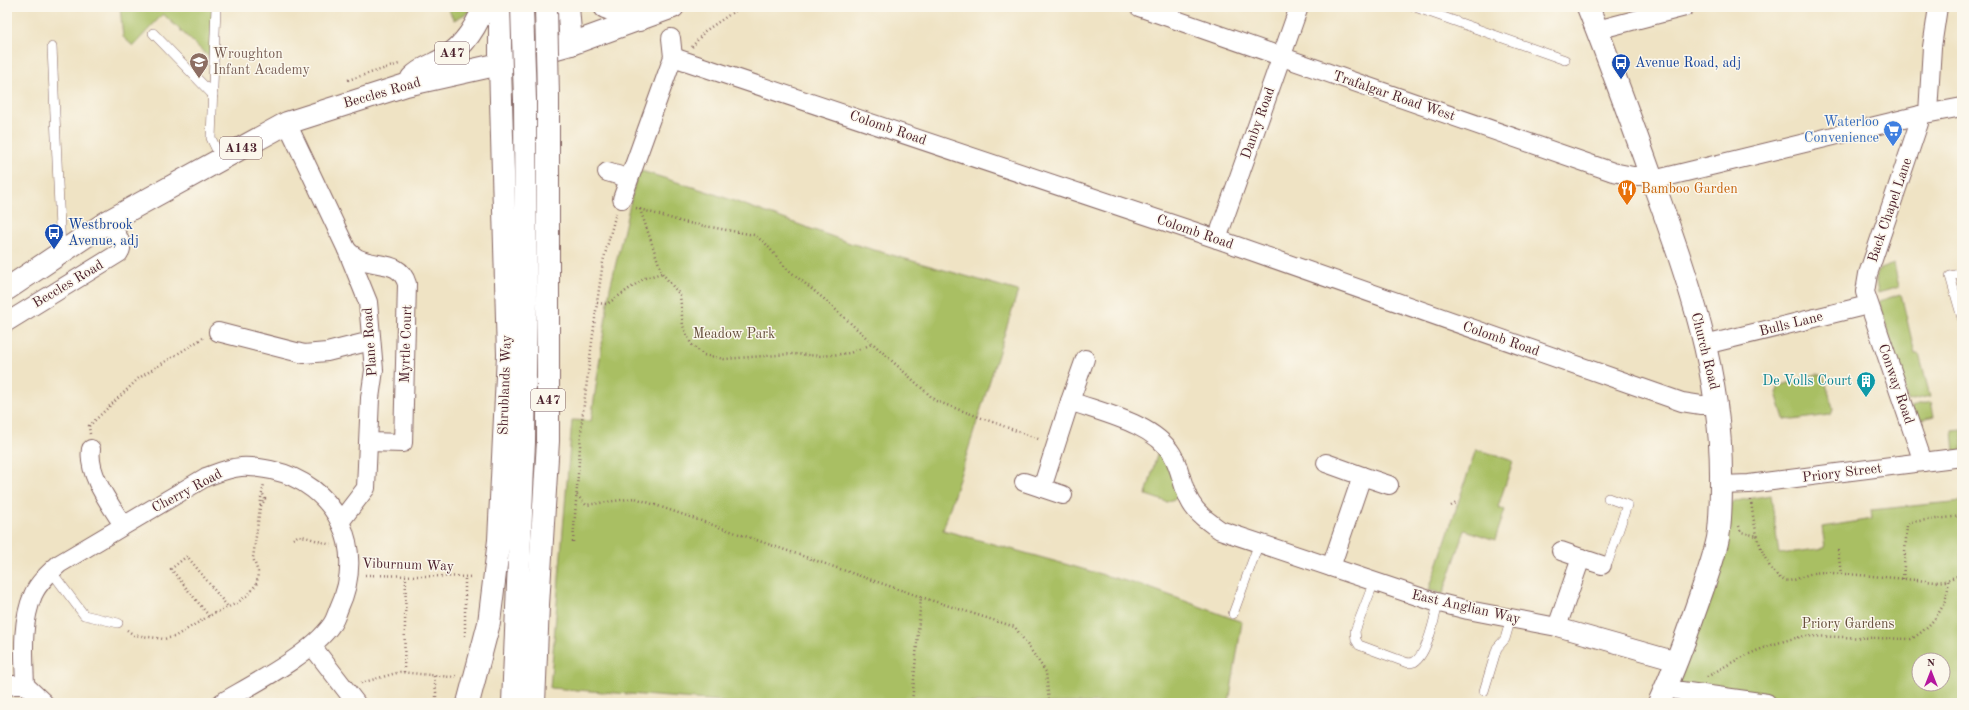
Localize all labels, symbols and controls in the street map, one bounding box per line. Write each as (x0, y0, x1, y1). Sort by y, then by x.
road number: A47 (435, 42, 469, 64)
place label: Wroughton Infant Academy (213, 47, 311, 77)
school or university icon: Wroughton Infant Academy (188, 51, 210, 79)
bus stop icon: Avenue Road, adj (1610, 52, 1632, 80)
place label: Avenue Road, adj (1635, 56, 1741, 70)
street label: Trafalgar Road West (1331, 69, 1457, 124)
street label: Beccles Road (342, 75, 422, 111)
street label: Danby Road (1239, 85, 1277, 161)
street label: Colomb Road (848, 108, 928, 148)
place label: Waterloo Convenience (1804, 115, 1879, 145)
supermarket icon: Waterloo Convenience (1882, 119, 1904, 147)
road number: A143 (220, 137, 262, 159)
street label: Back Chapel Lane (1866, 156, 1914, 264)
restaurant icon: Bamboo Garden (1616, 178, 1638, 206)
place label: Bamboo Garden (1641, 182, 1738, 196)
street label: Colomb Road (1155, 212, 1235, 252)
place label: Westbrook Avenue, adj (68, 218, 139, 248)
bus stop icon: Westbrook Avenue, adj (43, 222, 65, 250)
street label: Beccles Road (30, 257, 106, 311)
street label: Myrtle Court (398, 304, 414, 383)
street label: Plane Road (361, 307, 379, 377)
street label: Bulls Lane (1758, 309, 1824, 339)
street label: Church Road (1689, 311, 1721, 391)
street label: Colomb Road (1461, 319, 1541, 359)
park label: Meadow Park (693, 327, 775, 341)
street label: Shrublands Way (496, 334, 514, 435)
street label: Conway Road (1876, 342, 1916, 426)
building icon: De Volls Court (1855, 370, 1877, 398)
place label: De Volls Court (1762, 374, 1852, 388)
road number: A47 (531, 389, 565, 411)
street label: Priory Street (1801, 461, 1883, 485)
street label: Cherry Road (150, 467, 224, 515)
street label: Viburnum Way (362, 556, 455, 574)
street label: East Anglian Way (1410, 588, 1522, 626)
park label: Priory Gardens (1801, 617, 1895, 631)
north arrow (1911, 652, 1951, 692)
text: N (1927, 658, 1936, 669)

